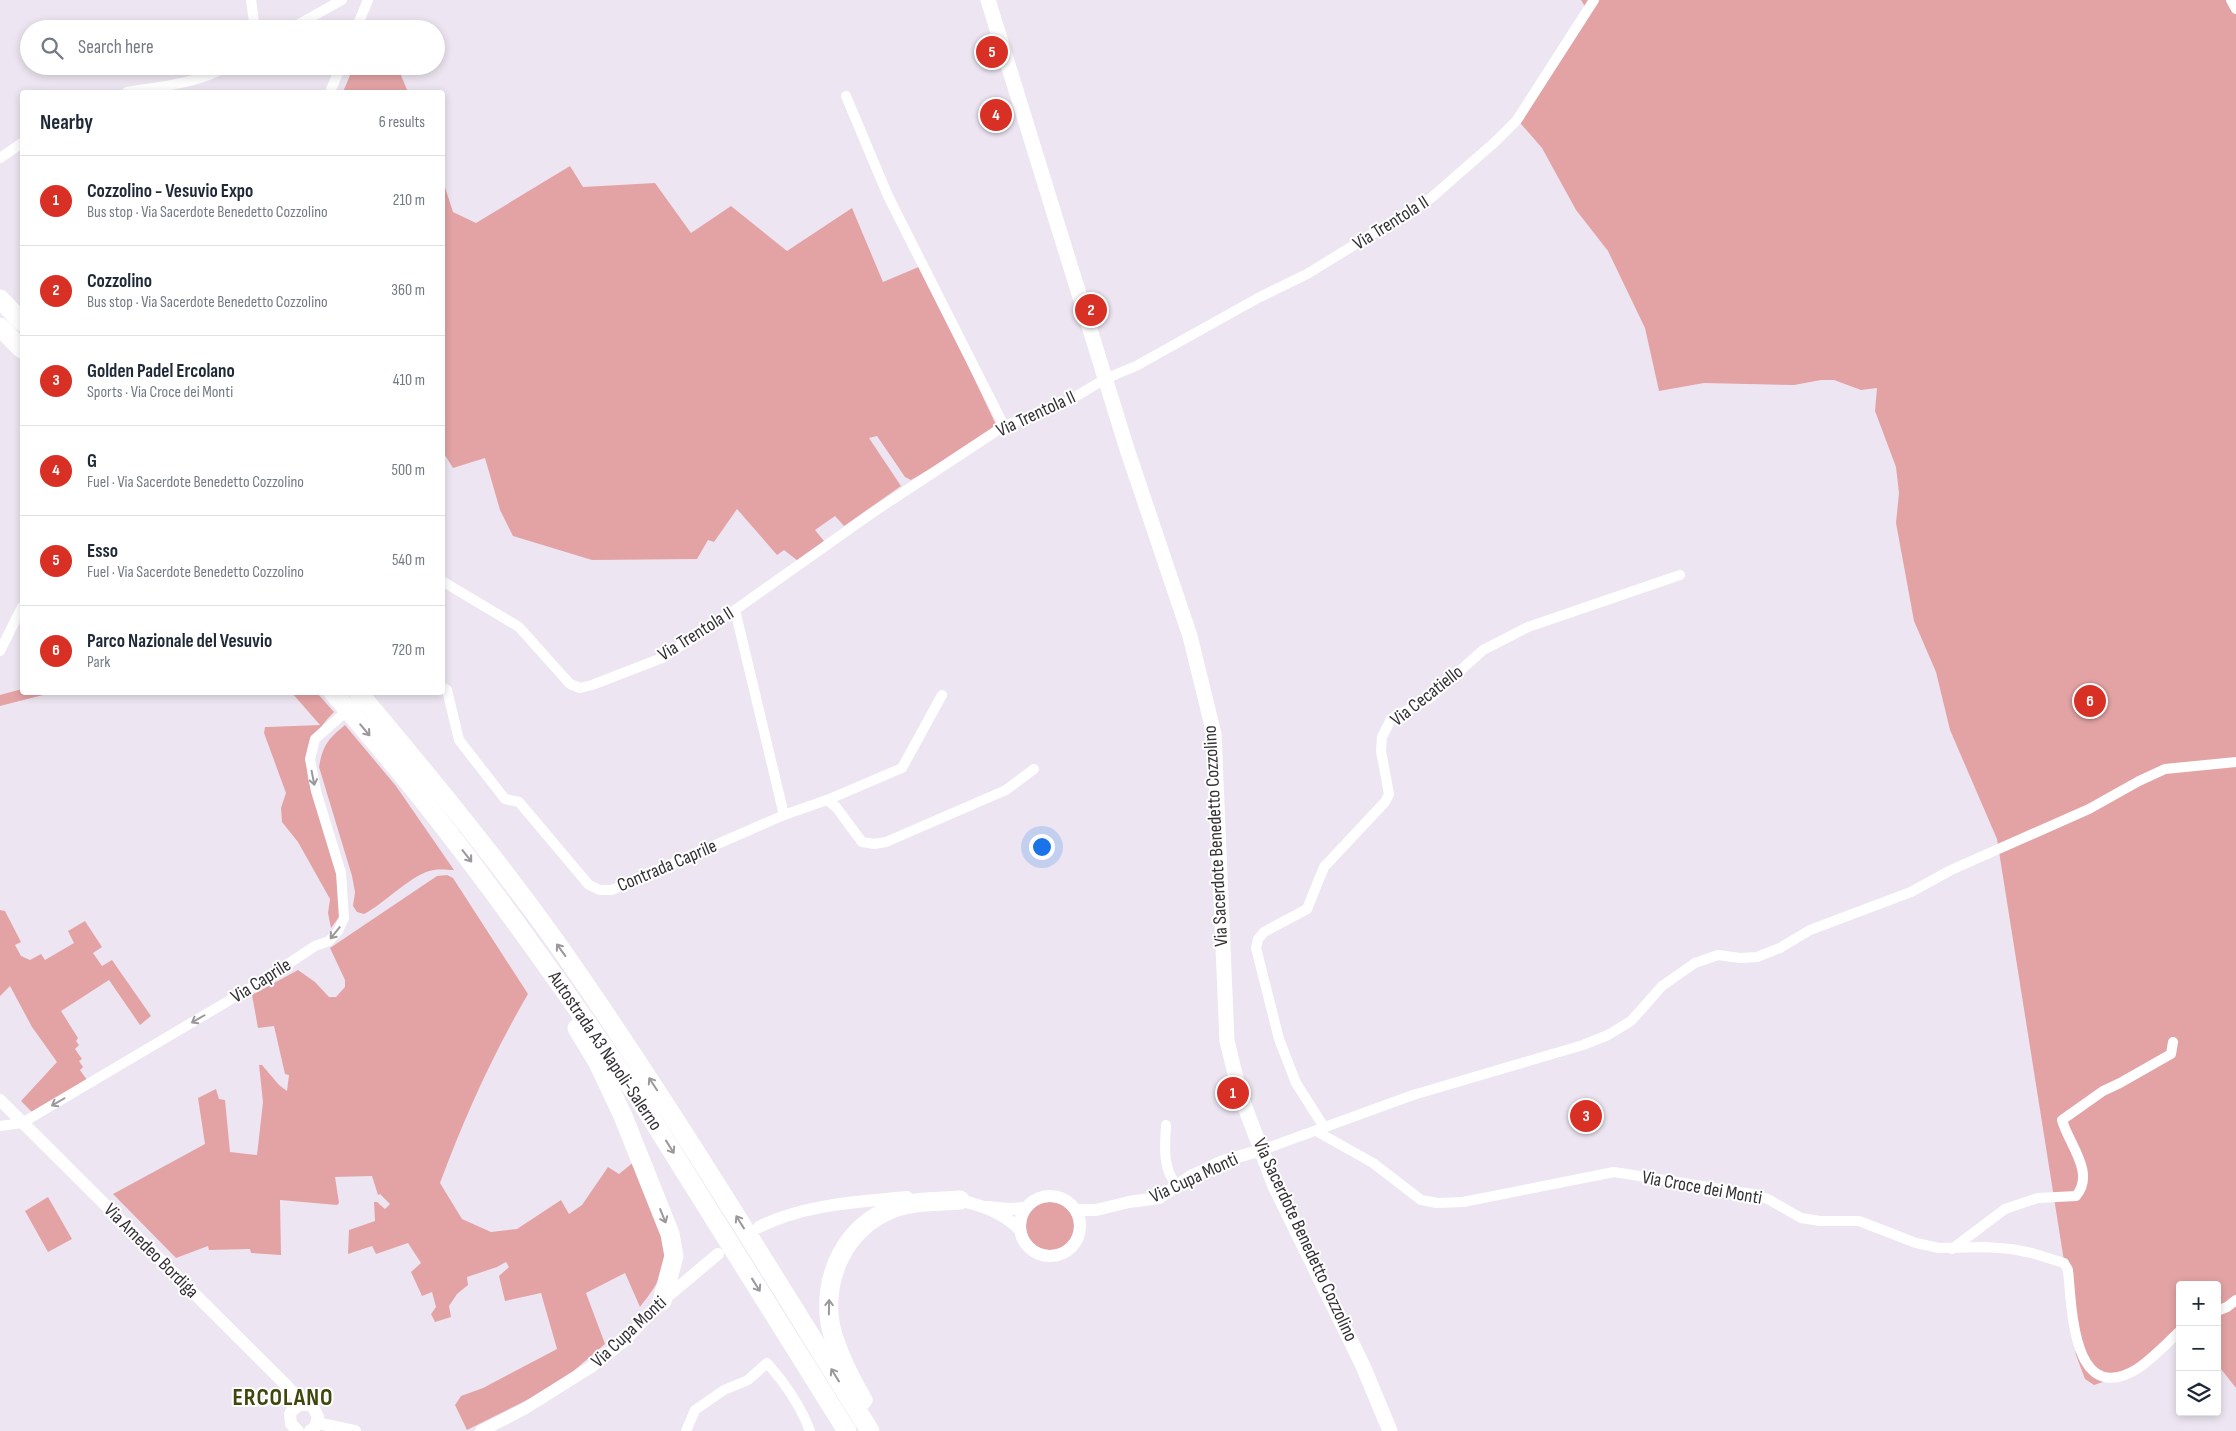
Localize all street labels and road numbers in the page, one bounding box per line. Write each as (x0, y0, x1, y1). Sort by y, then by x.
street label: Via Trentola II (1349, 191, 1433, 255)
street label: Via Trentola II (993, 386, 1079, 442)
street label: Via Trentola II (654, 602, 738, 666)
street label: Via Cecatiello (1386, 661, 1468, 731)
street label: Via Sacerdote Benedetto Cozzolino (1199, 725, 1233, 947)
street label: Contrada Caprile (614, 835, 720, 897)
street label: Via Caprile (227, 954, 295, 1008)
street label: Autostrada A3 Napoli-Salerno (543, 966, 667, 1135)
street label: Via Sacerdote Benedetto Cozzolino (1248, 1135, 1362, 1345)
street label: Via Cupa Monti (1146, 1148, 1242, 1208)
street label: Via Croce dei Monti (1640, 1166, 1764, 1210)
street label: Via Amedeo Bordiga (99, 1199, 203, 1303)
street label: Via Cupa Monti (587, 1291, 671, 1373)

